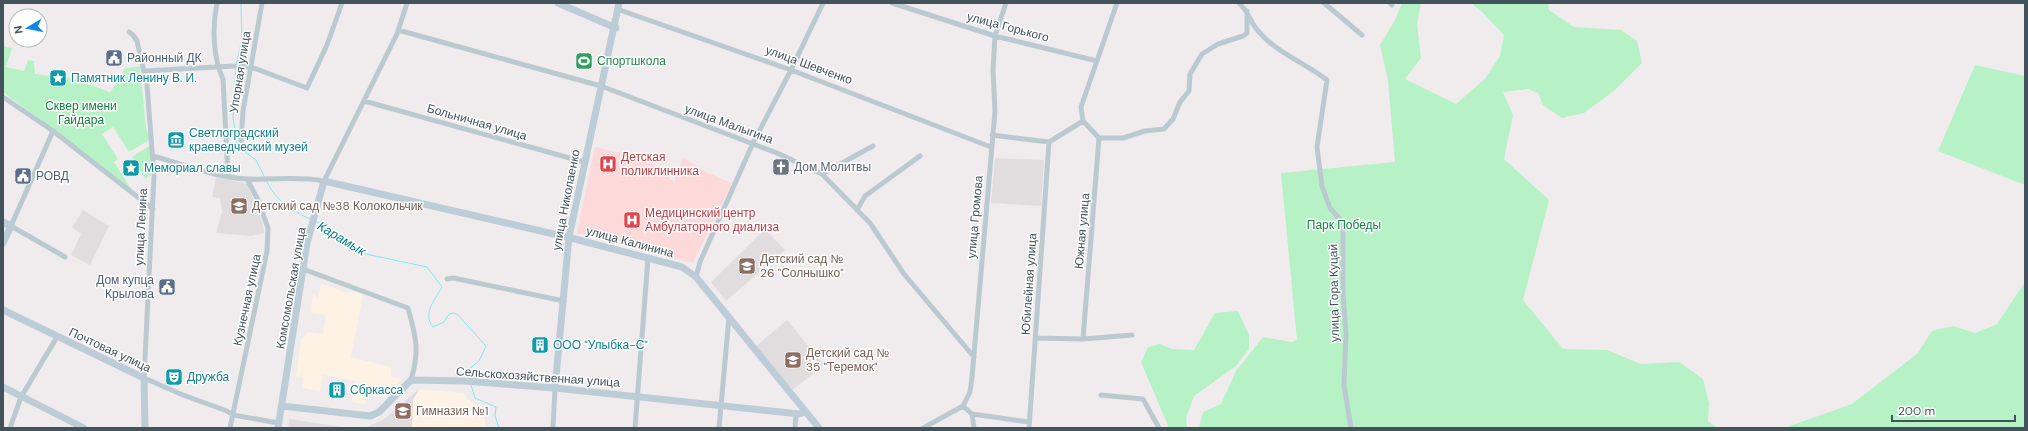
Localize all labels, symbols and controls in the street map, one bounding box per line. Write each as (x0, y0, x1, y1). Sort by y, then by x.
north arrow (8, 8, 48, 48)
street label: улица Горького (965, 8, 1051, 46)
text: N (11, 25, 26, 35)
street label: Упорная улица (226, 29, 254, 114)
street label: улица Шевченко (763, 42, 855, 88)
public building icon: Районный ДК (104, 48, 124, 68)
place label: Районный ДК (127, 50, 202, 66)
sports icon: Спортшкола (574, 51, 594, 71)
place label: Спортшкола (597, 53, 666, 69)
place icon: Памятник Ленину В. И. (48, 68, 68, 88)
place label: Памятник Ленину В. И. (71, 70, 197, 86)
park label: Сквер имени Гайдара (45, 98, 117, 128)
street label: Больничная улица (425, 100, 529, 144)
street label: улица Малыгина (683, 101, 776, 148)
place label: Светлоградский краеведческий музей (189, 125, 308, 155)
museum icon: Светлоградский краеведческий музей (166, 130, 186, 150)
street label: улица Николаенко (548, 148, 584, 252)
place label: Детская поликлинника (621, 149, 699, 179)
hospital icon: Детская поликлинника (598, 154, 618, 174)
church icon: Дом Молитвы (771, 157, 791, 177)
place icon: Мемориал славы (121, 158, 141, 178)
place label: Дом Молитвы (794, 159, 871, 175)
place label: Мемориал славы (144, 160, 241, 176)
public building icon: РОВД (13, 166, 33, 186)
place label: РОВД (36, 168, 69, 184)
street label: улица Громова (963, 175, 987, 259)
street label: улица Ленина (131, 188, 151, 266)
street label: Южная улица (1071, 192, 1093, 270)
school or university icon: Детский сад №38 Колокольчик (229, 196, 249, 216)
place label: Детский сад №38 Колокольчик (252, 198, 423, 214)
place label: Медицинский центр Амбулаторного диализа (645, 205, 779, 235)
hospital icon: Медицинский центр Амбулаторного диализа (622, 210, 642, 230)
water label: Карамык (314, 217, 370, 260)
park label: Парк Победы (1307, 217, 1381, 233)
street label: улица Калинина (584, 223, 676, 261)
street label: Комсомольская улица (272, 225, 310, 350)
street label: Юбилейная улица (1017, 232, 1041, 335)
street label: улица Гора Куцай (1325, 244, 1343, 342)
place label: Детский сад № 26 "Солнышко" (760, 251, 844, 281)
street label: Кузнечная улица (229, 252, 265, 347)
school or university icon: Детский сад № 26 "Солнышко" (737, 256, 757, 276)
place label: Дом купца Крылова (96, 272, 154, 302)
public building icon: Дом купца Крылова (157, 277, 177, 297)
street label: Почтовая улица (66, 324, 154, 376)
building icon: ООО "Улыбка-С" (530, 335, 550, 355)
place label: ООО "Улыбка-С" (553, 337, 648, 353)
place label: Детский сад № 35 "Теремок" (806, 345, 889, 375)
school or university icon: Детский сад № 35 "Теремок" (783, 350, 803, 370)
street label: Сельскохозяйственная улица (456, 363, 621, 391)
theatre icon: Дружба (164, 367, 184, 387)
place label: Дружба (187, 369, 230, 385)
building icon: Сбркасса (327, 380, 347, 400)
place label: Сбркасса (350, 382, 403, 398)
scale bar (1892, 397, 2015, 423)
school or university icon: Гимназия №1 (393, 401, 413, 421)
place label: Гимназия №1 (416, 403, 488, 419)
text: 200 m (1898, 403, 1935, 419)

